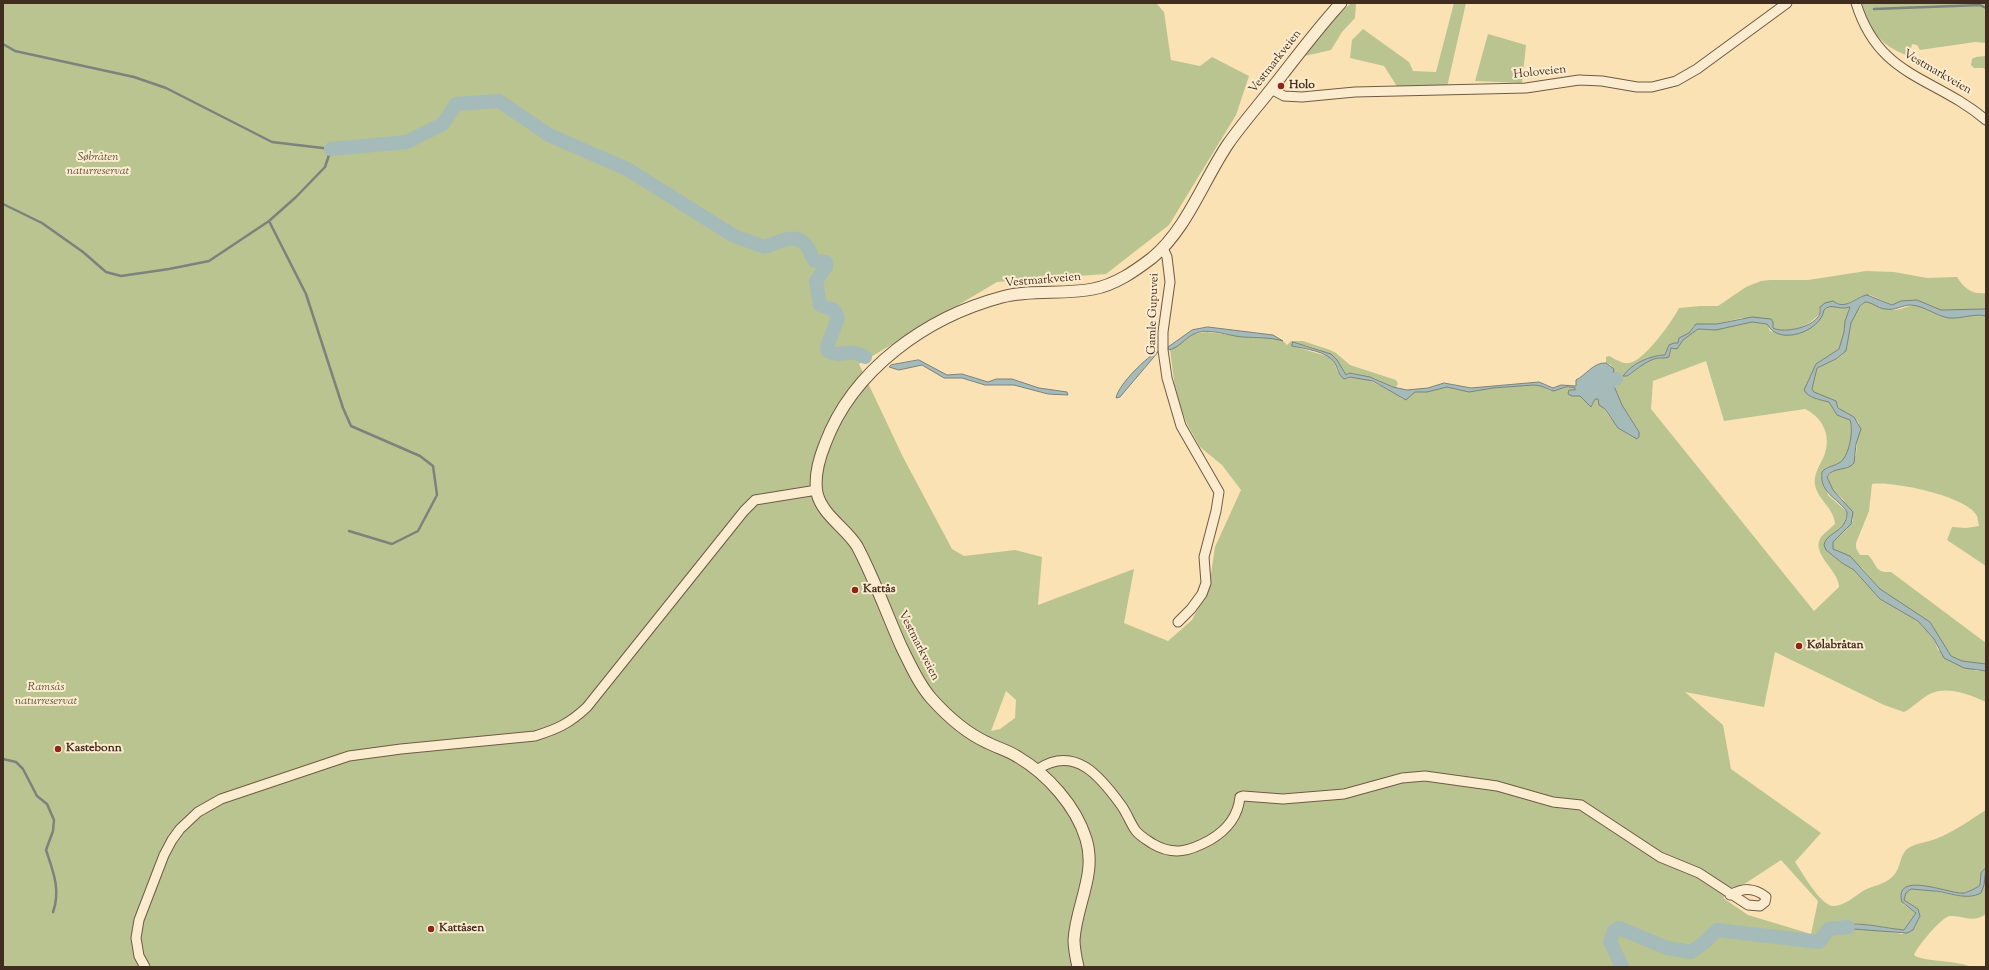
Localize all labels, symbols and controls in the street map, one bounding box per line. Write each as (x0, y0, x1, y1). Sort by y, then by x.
street label: Vestmarkveien (1247, 27, 1305, 97)
street label: Vestmarkveien (1900, 48, 1974, 98)
street label: Holoveien (1513, 63, 1567, 83)
place label: Holo (1289, 79, 1315, 93)
marker: Holo (1276, 81, 1286, 91)
park label: Søbråten naturreservat (67, 151, 129, 179)
street label: Vestmarkveien (1004, 270, 1082, 292)
street label: Gamle Gupuvei (1145, 273, 1163, 355)
place label: Kattås (863, 583, 896, 597)
marker: Kattås (850, 585, 860, 595)
street label: Vestmarkveien (894, 609, 942, 683)
place label: Kølabråtan (1807, 639, 1864, 653)
marker: Kølabråtan (1794, 641, 1804, 651)
park label: Ramsås naturreservat (15, 681, 77, 709)
place label: Kastebonn (66, 742, 122, 756)
marker: Kastebonn (53, 744, 63, 754)
place label: Kattåsen (439, 922, 484, 936)
marker: Kattåsen (426, 924, 436, 934)

